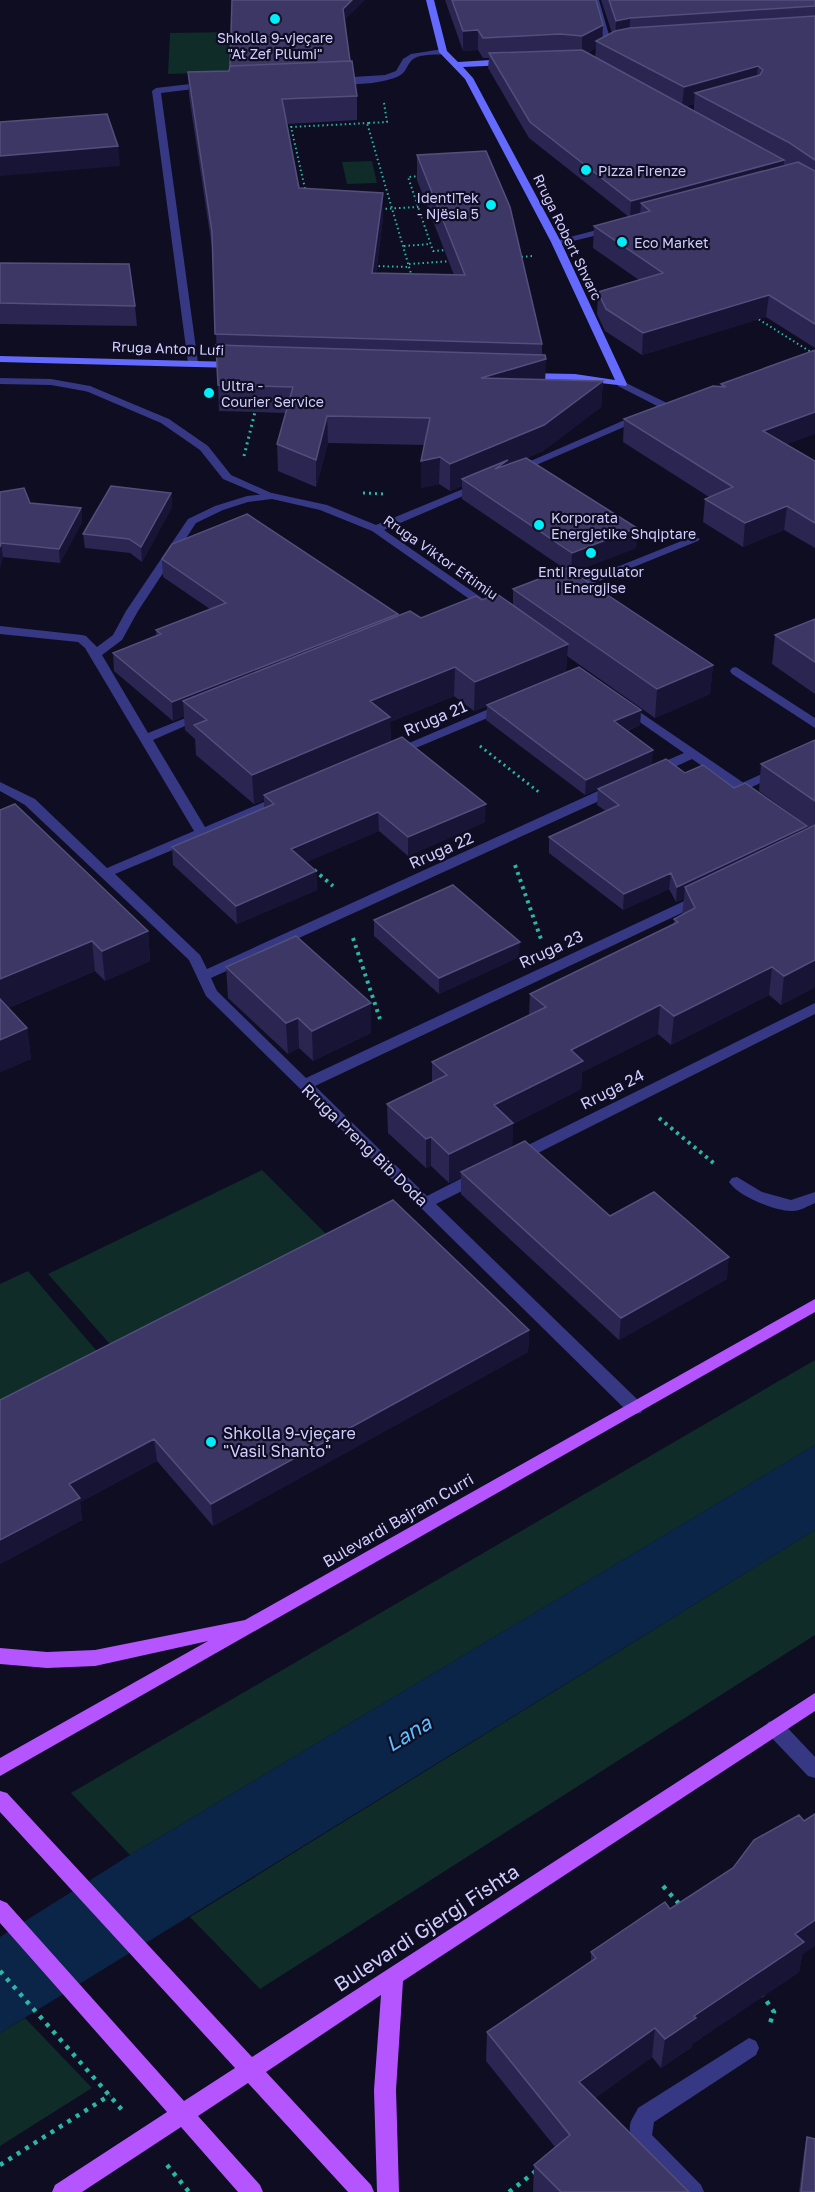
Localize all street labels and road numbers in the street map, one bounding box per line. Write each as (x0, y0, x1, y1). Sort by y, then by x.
street label: Rruga Robert Shvarc (530, 171, 606, 303)
street label: Rruga Anton Lufi (112, 338, 224, 358)
street label: Rruga Viktor Eftimiu (381, 511, 501, 603)
street label: Rruga 21 (400, 696, 470, 740)
street label: Rruga 22 (406, 827, 476, 873)
street label: Rruga 23 (516, 925, 586, 973)
street label: Rruga 24 (577, 1064, 647, 1114)
street label: Rruga Preng Bib Doda (298, 1080, 432, 1210)
street label: Bulevardi Bajram Curri (319, 1469, 477, 1571)
street label: Bulevardi Gjergj Fishta (329, 1858, 523, 1996)

